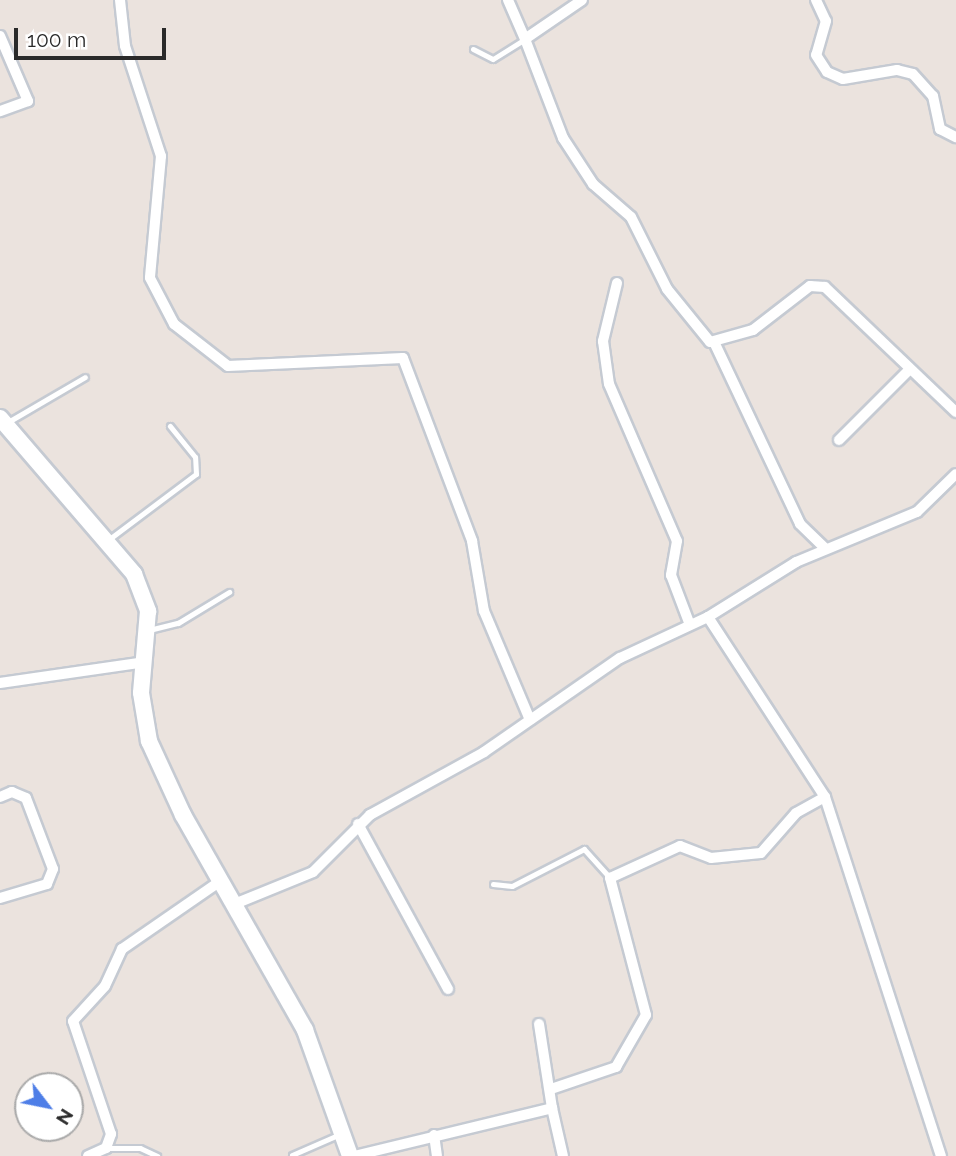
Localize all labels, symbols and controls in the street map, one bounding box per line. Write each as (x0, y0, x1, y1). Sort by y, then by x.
scale bar (18, 14, 170, 58)
text: 100 m (27, 27, 86, 52)
north arrow (14, 1072, 84, 1142)
text: N (52, 1105, 78, 1129)

